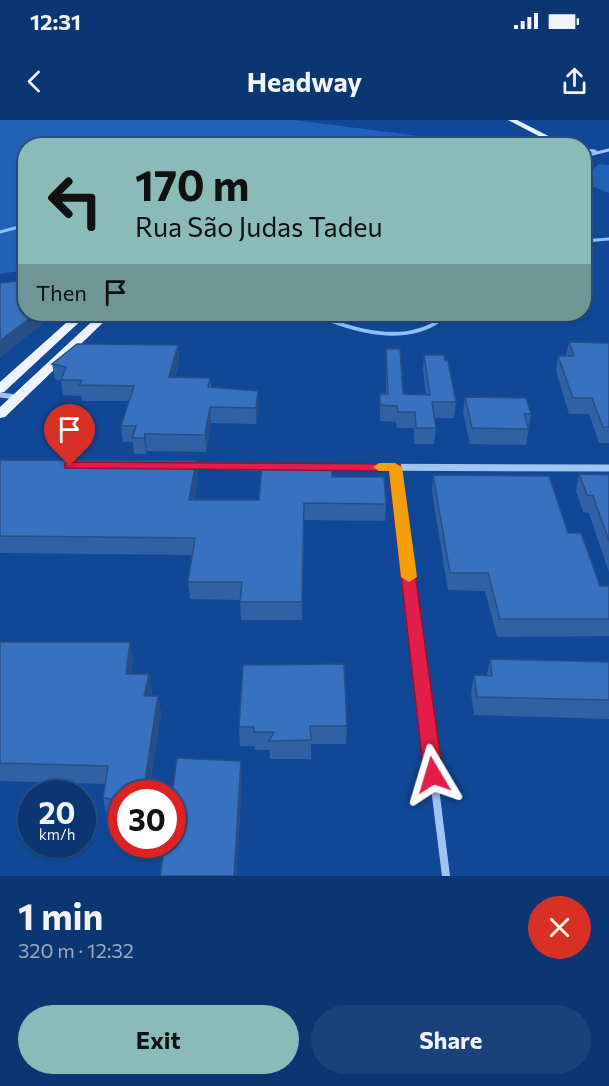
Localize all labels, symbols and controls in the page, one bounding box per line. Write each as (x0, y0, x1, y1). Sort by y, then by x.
text: 12:31 (30, 8, 81, 35)
icon: back (18, 65, 51, 98)
text: Headway (247, 65, 362, 98)
icon: share (558, 65, 591, 98)
text: 170 m (135, 158, 249, 210)
icon: left (36, 162, 114, 240)
text: Rua São Judas Tadeu (135, 210, 383, 243)
icon: arrive (99, 276, 132, 309)
text: Then (36, 279, 87, 306)
pin (44, 404, 95, 466)
icon: arrive (53, 413, 86, 446)
position arrow (401, 743, 465, 807)
speed limit sign: 30 (108, 780, 186, 858)
text: 20 (39, 793, 75, 830)
text: km/h (39, 825, 75, 843)
text: 1 min (18, 893, 103, 937)
button: close (528, 896, 591, 959)
text: 320 m · 12:32 (18, 938, 134, 962)
button: Exit (18, 1005, 299, 1074)
button: Share (311, 1005, 591, 1074)

